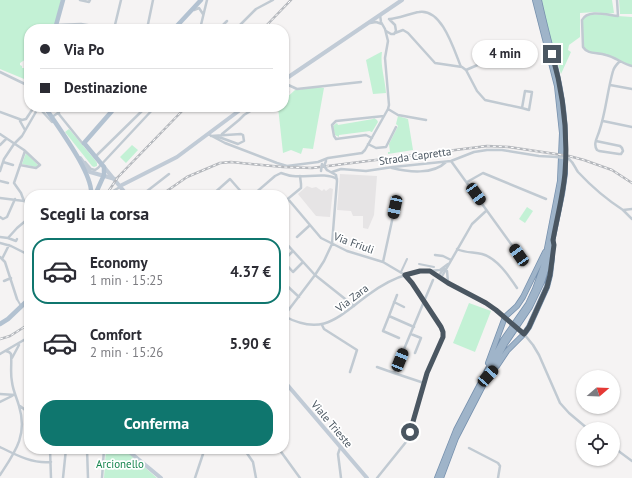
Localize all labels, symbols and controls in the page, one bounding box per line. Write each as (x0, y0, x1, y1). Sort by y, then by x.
text: Via Po (64, 40, 104, 59)
callout: 4 min (472, 40, 538, 68)
text: 4 min (489, 45, 521, 62)
route end (543, 45, 561, 63)
text: Destinazione (64, 78, 147, 97)
street label: Strada Capretta (378, 144, 452, 168)
car (464, 181, 488, 207)
car (387, 194, 403, 220)
text: Scegli la corsa (40, 202, 149, 225)
street label: Via Friuli (331, 229, 376, 257)
car (507, 242, 531, 268)
icon: car (42, 253, 78, 289)
text: Economy (90, 253, 148, 272)
text: 4.37 € (230, 262, 271, 281)
text: 1 min · 15:25 (90, 272, 163, 289)
street label: Via Zara (332, 281, 371, 316)
icon: car (42, 325, 78, 361)
text: Comfort (90, 325, 142, 344)
text: 5.90 € (229, 334, 271, 353)
text: 2 min · 15:26 (90, 344, 163, 361)
car (390, 347, 410, 373)
car (476, 363, 500, 389)
north arrow (576, 370, 620, 414)
map controls (576, 370, 620, 466)
street label: Viale Trieste (308, 397, 356, 451)
button: Conferma (40, 400, 273, 446)
button: locate (576, 422, 620, 466)
route start (401, 423, 419, 441)
park label: Arcionello (96, 457, 144, 471)

